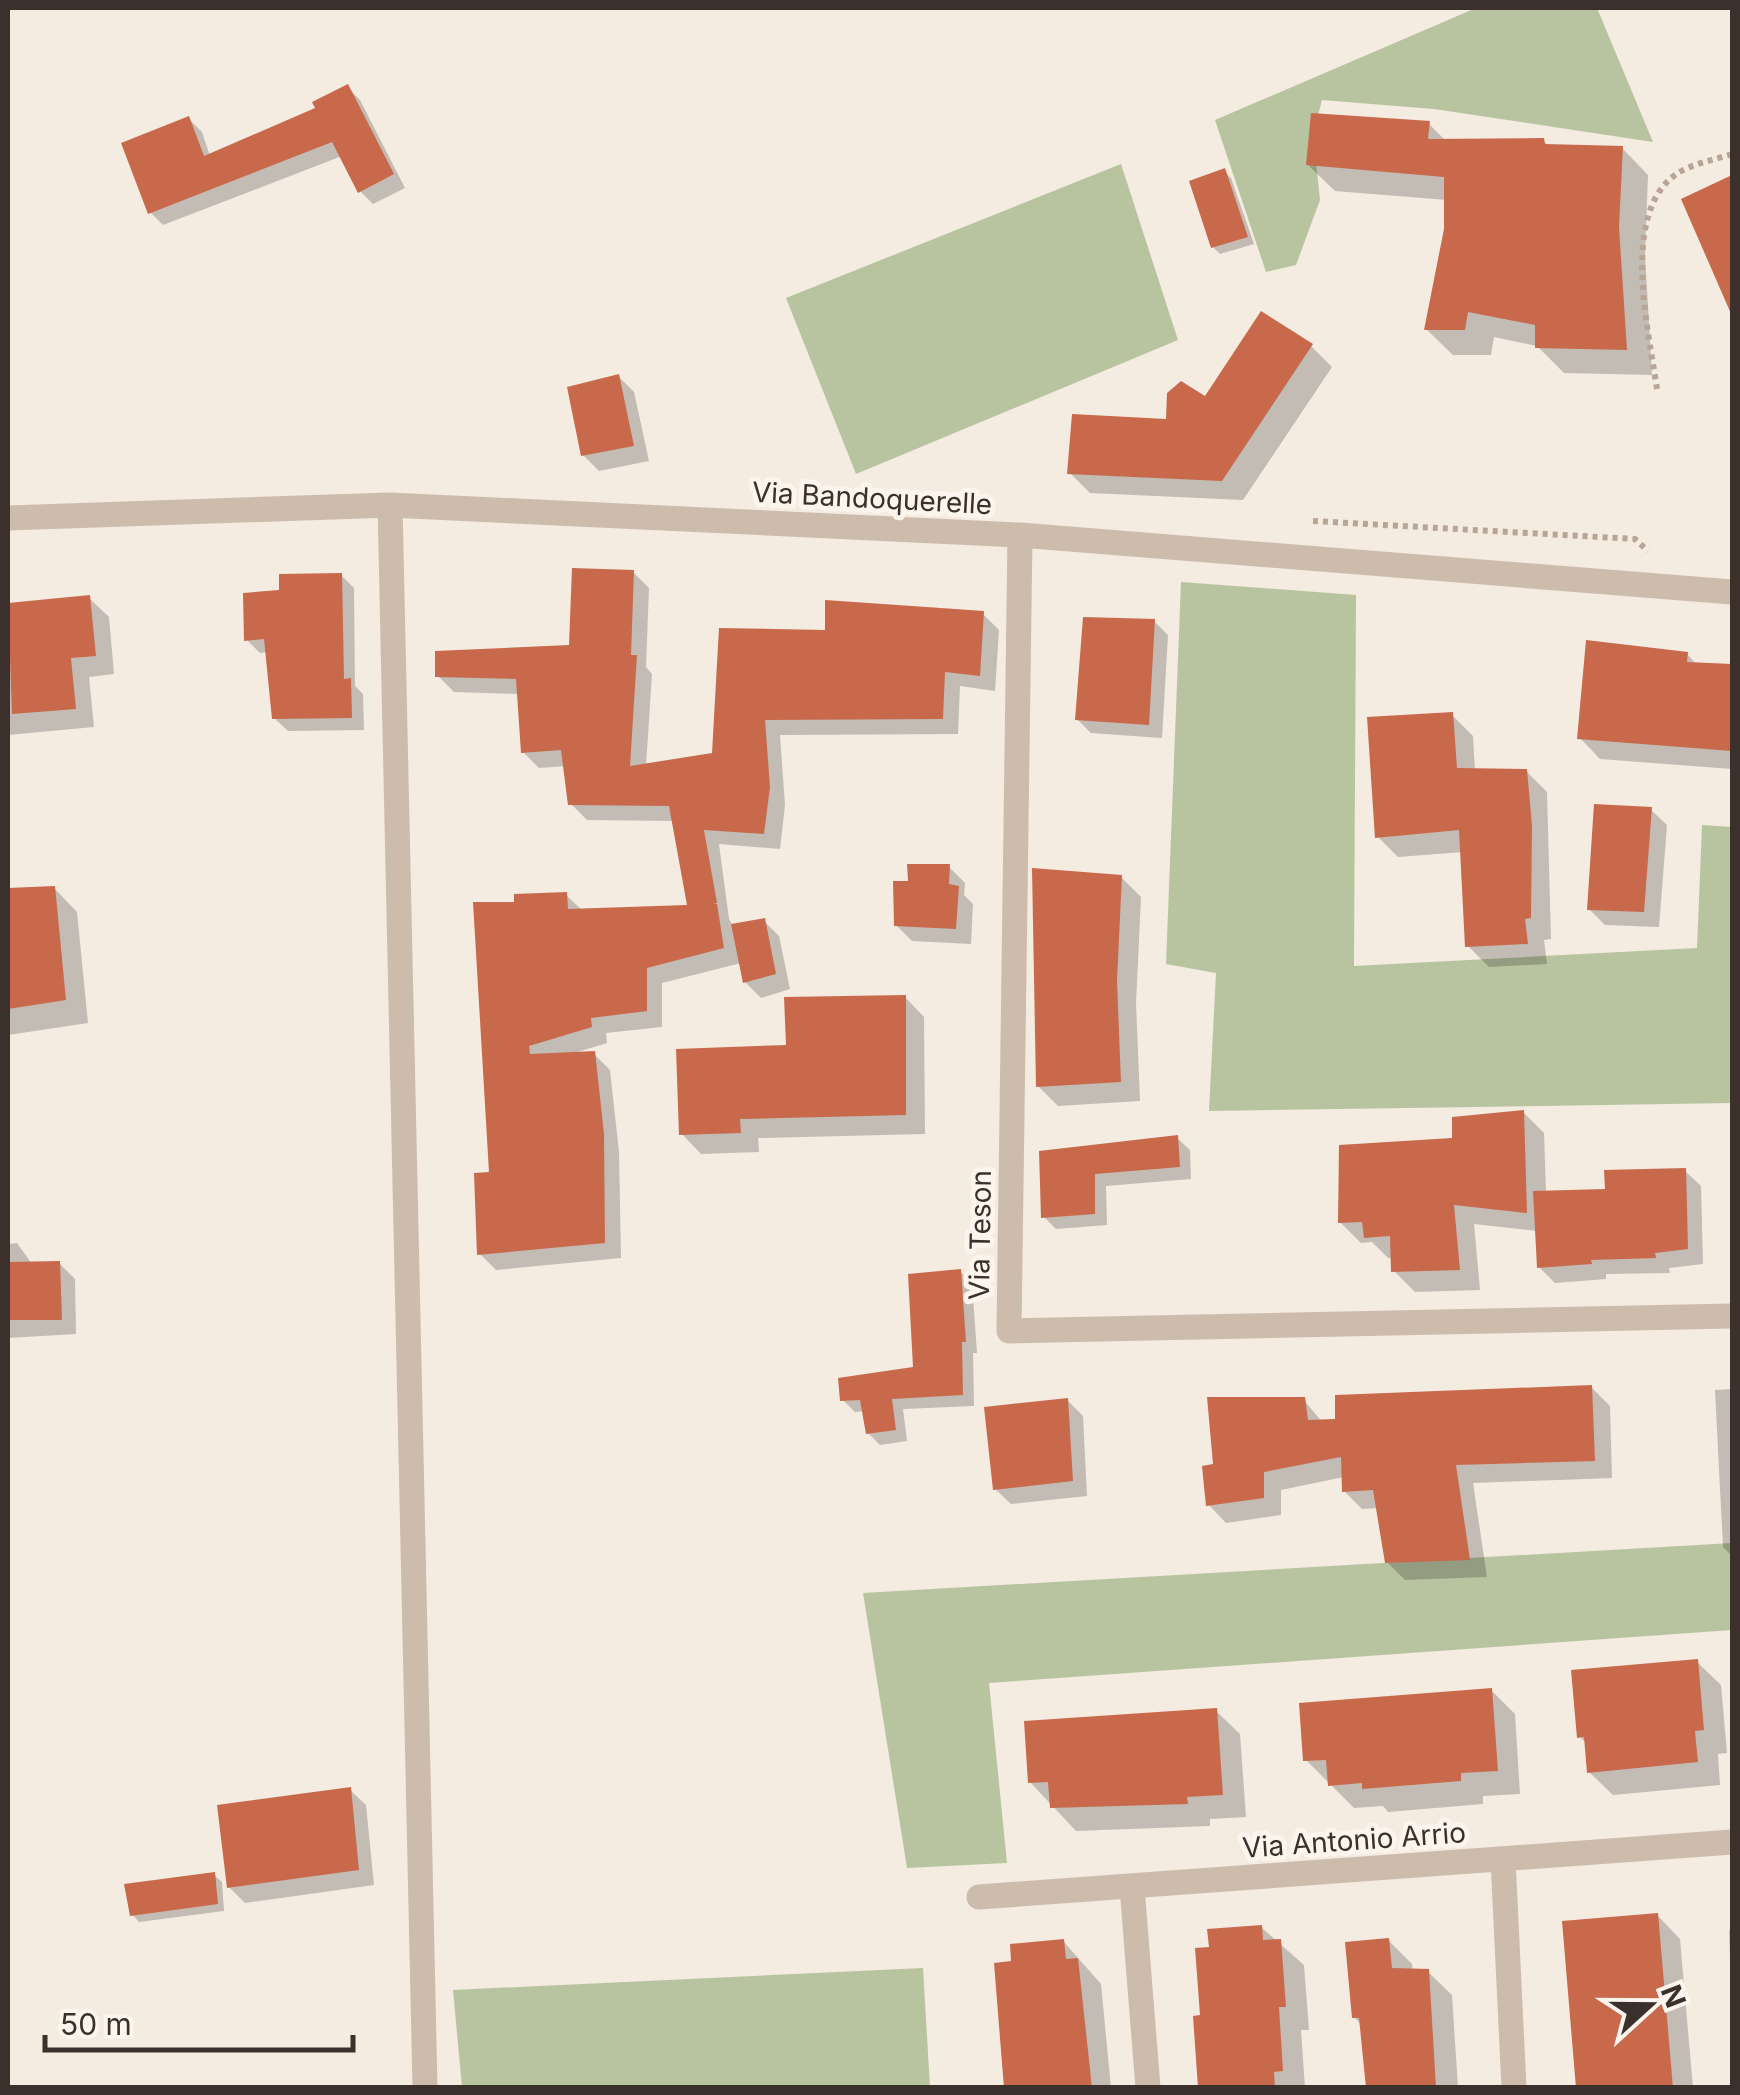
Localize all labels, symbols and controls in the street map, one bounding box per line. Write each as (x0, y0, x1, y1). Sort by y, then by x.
street label: Via Bandoquerelle (751, 475, 993, 521)
street label: Via Teson (962, 1170, 998, 1300)
street label: Via Antonio Arrio (1241, 1815, 1467, 1865)
north arrow (1600, 1955, 1700, 2055)
text: N (1654, 1980, 1693, 2012)
scale bar (45, 1990, 352, 2052)
text: 50 m (60, 2006, 132, 2042)

